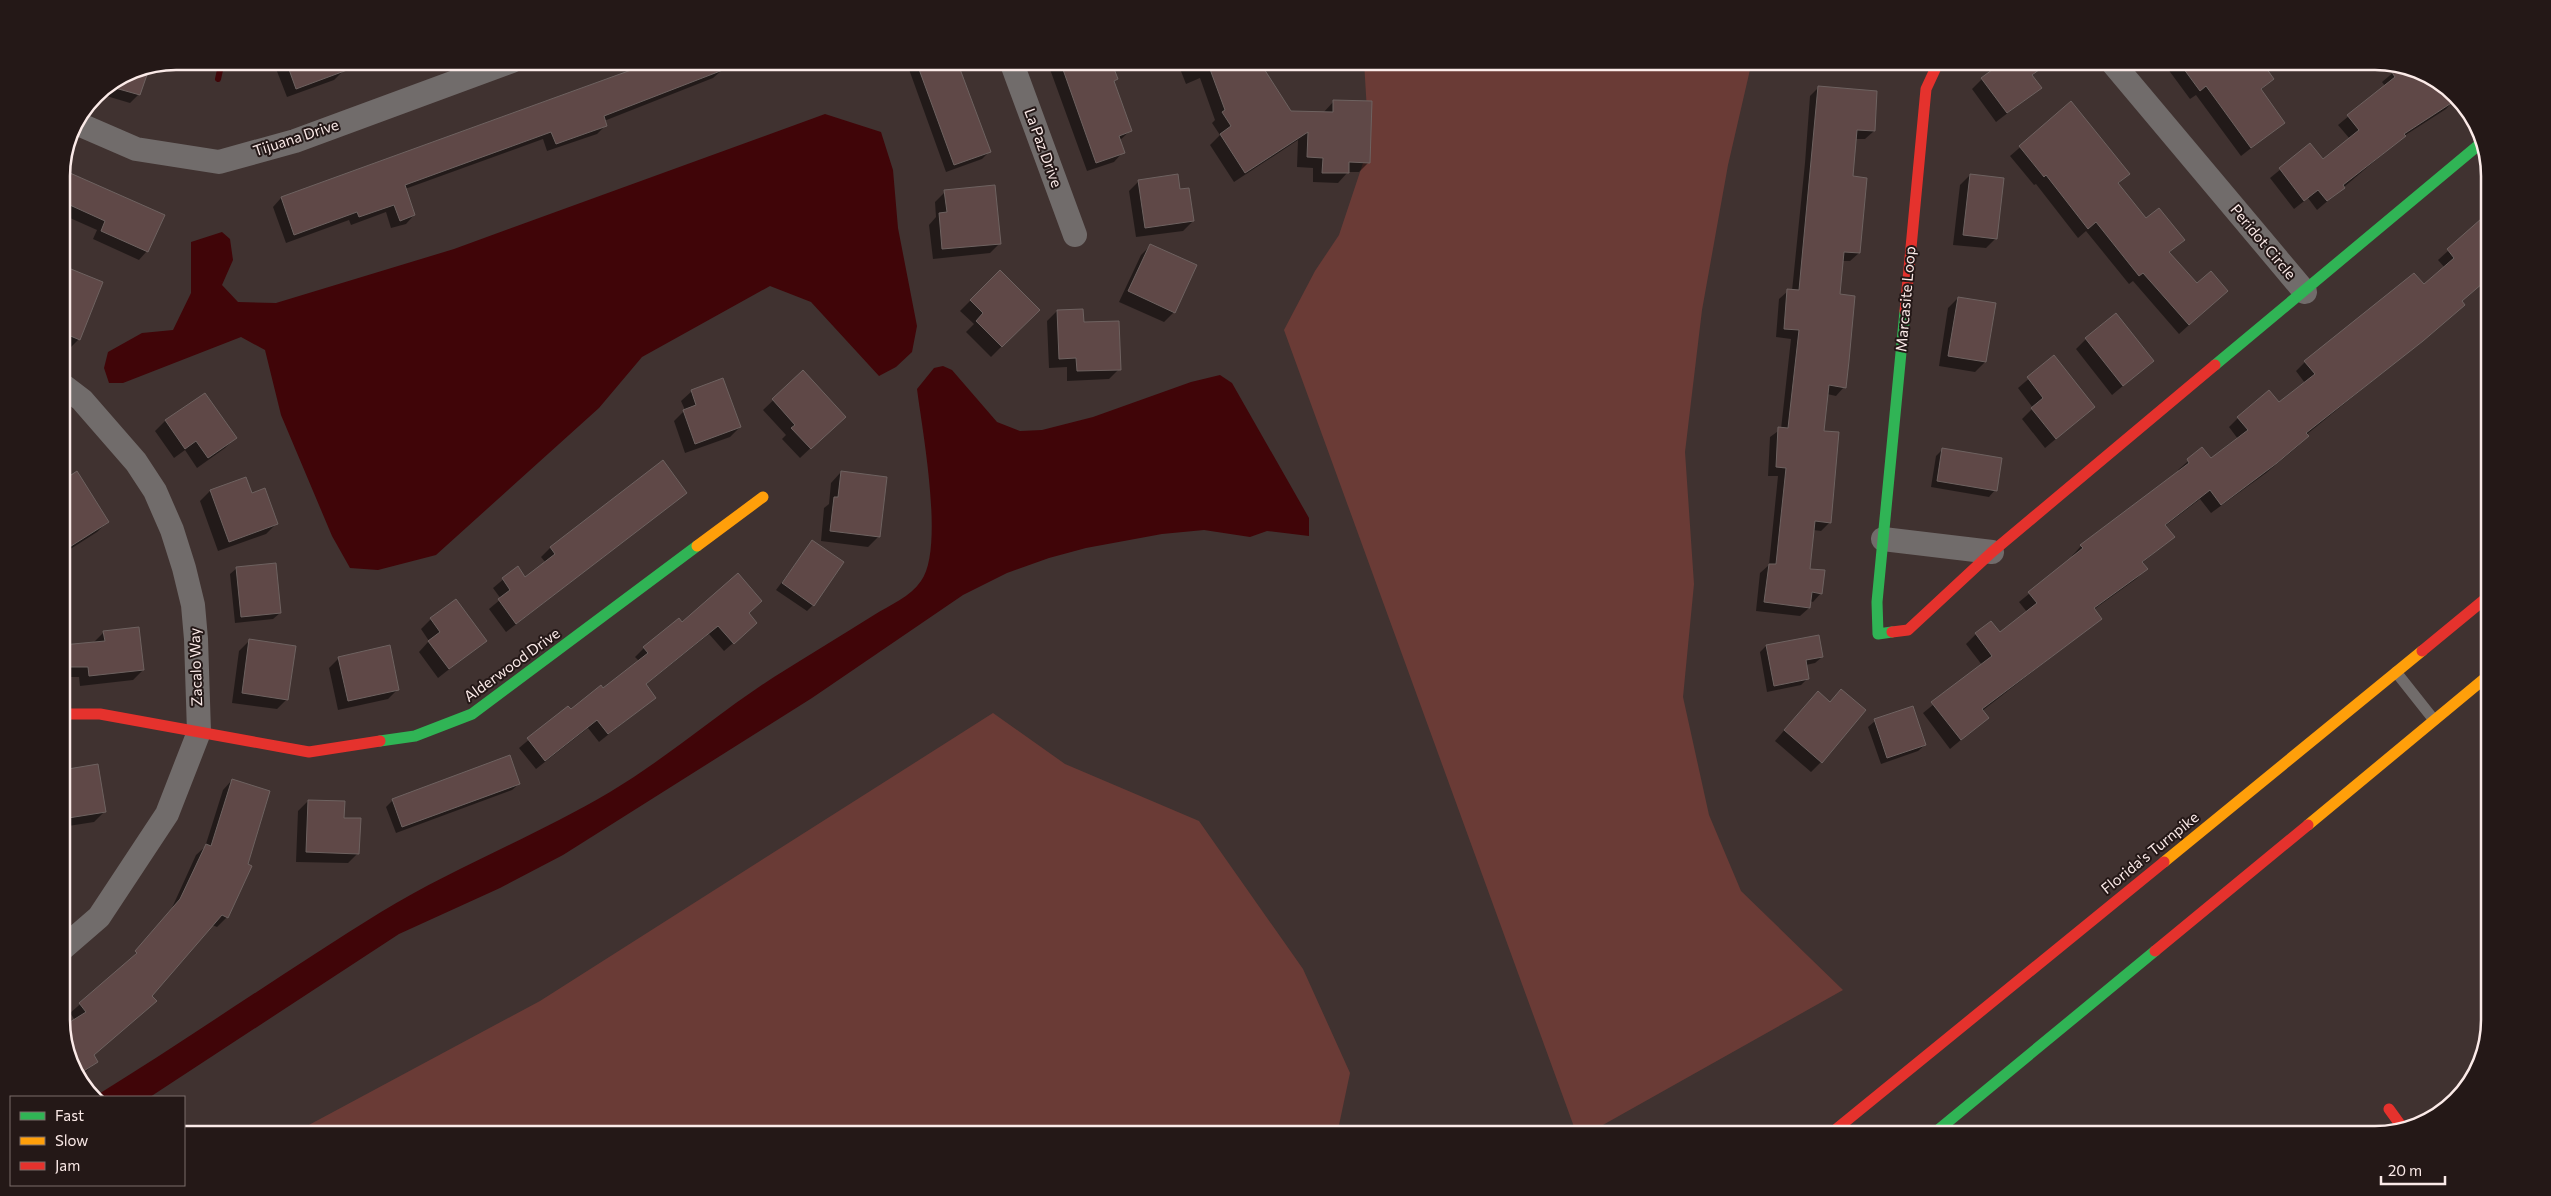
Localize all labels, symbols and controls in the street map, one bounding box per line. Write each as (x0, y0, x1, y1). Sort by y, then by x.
street label: La Paz Drive (1021, 106, 1067, 190)
street label: Tijuana Drive (251, 115, 341, 159)
street label: Peridot Circle (2227, 200, 2300, 283)
street label: Marcasite Loop (1891, 245, 1919, 352)
street label: Alderwood Drive (460, 623, 563, 705)
street label: Zacalo Way (185, 627, 205, 707)
street label: Florida's Turnpike (2097, 807, 2202, 897)
legend (10, 1096, 185, 1186)
text: Fast (55, 1106, 84, 1124)
text: Slow (55, 1131, 88, 1149)
scale bar (2381, 1154, 2445, 1186)
text: Jam (55, 1156, 80, 1174)
text: 20 m (2388, 1161, 2422, 1179)

